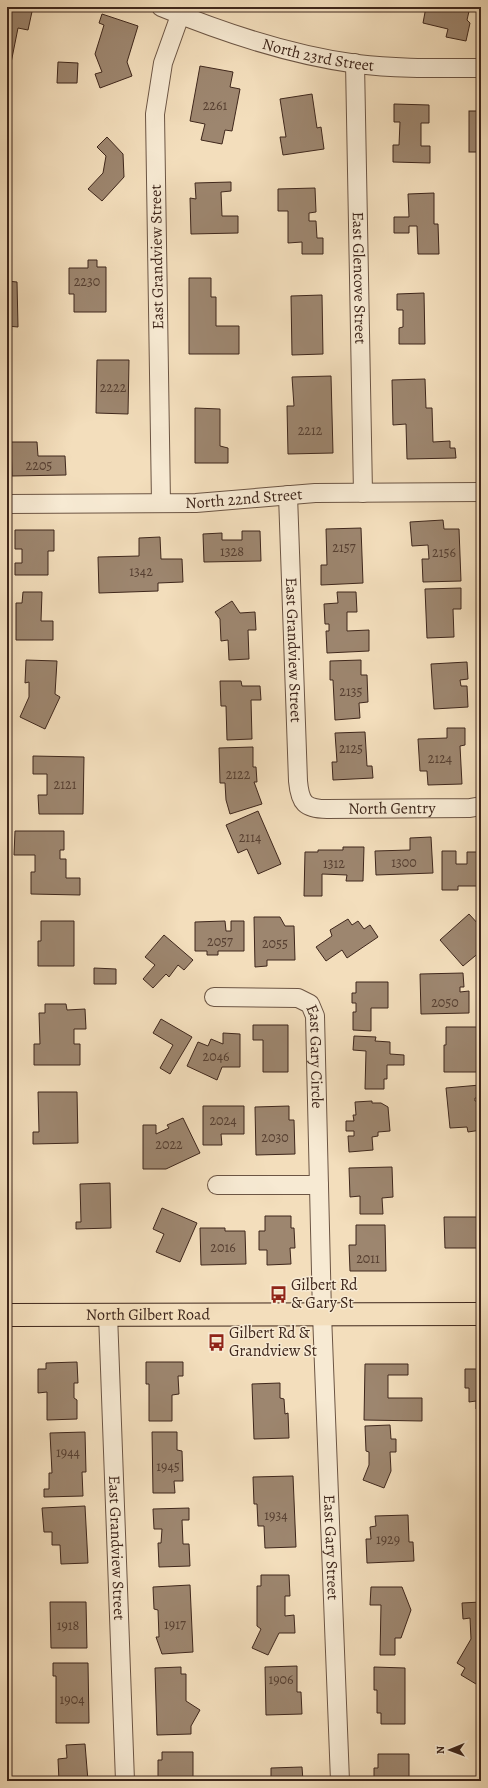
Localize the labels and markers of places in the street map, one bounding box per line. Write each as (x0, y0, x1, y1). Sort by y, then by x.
place label: Gilbert Rd & Gary St (291, 1274, 358, 1314)
bus stop icon: Gilbert Rd & Gary St (268, 1284, 288, 1304)
place label: Gilbert Rd & Grandview St (229, 1322, 317, 1362)
bus stop icon: Gilbert Rd & Grandview St (206, 1332, 226, 1352)

